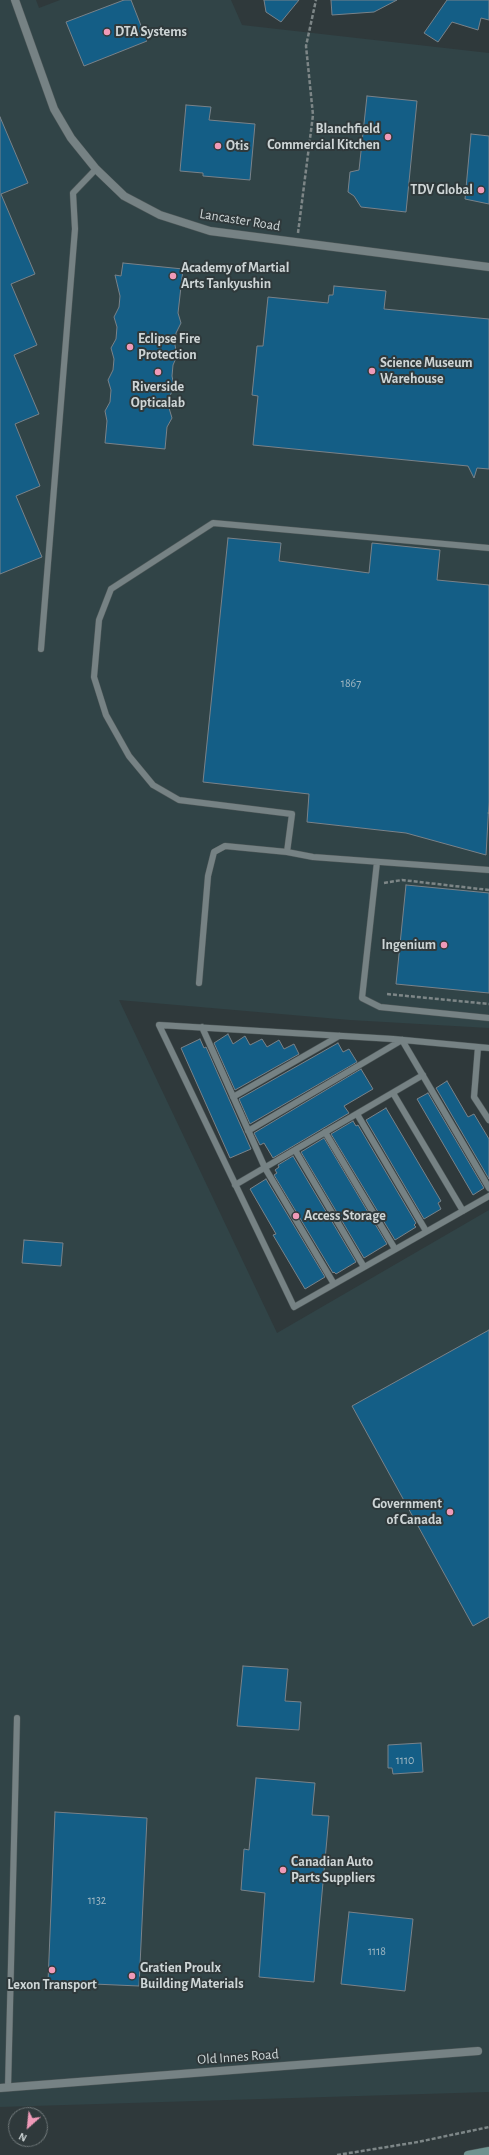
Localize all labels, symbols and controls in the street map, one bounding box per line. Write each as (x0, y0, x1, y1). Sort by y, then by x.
place label: DTA Systems (115, 24, 187, 40)
marker: DTA Systems (102, 27, 112, 37)
place label: Blanchfield Commercial Kitchen (267, 121, 380, 154)
marker: Blanchfield Commercial Kitchen (383, 132, 393, 142)
place label: Otis (226, 138, 249, 154)
marker: Otis (213, 141, 223, 151)
place label: TDV Global (410, 182, 473, 198)
marker: TDV Global (476, 185, 486, 195)
street label: Lancaster Road (198, 205, 282, 235)
place label: Academy of Martial Arts Tankyushin (181, 260, 289, 292)
marker: Academy of Martial Arts Tankyushin (168, 271, 178, 281)
place label: Eclipse Fire Protection (138, 331, 200, 364)
marker: Eclipse Fire Protection (125, 342, 135, 352)
place label: Science Museum Warehouse (380, 355, 473, 388)
marker: Science Museum Warehouse (367, 366, 377, 376)
marker: Riverside Opticalab (153, 367, 163, 377)
place label: Riverside Opticalab (131, 379, 185, 412)
house number: 1867 (341, 676, 361, 690)
place label: Ingenium (381, 937, 436, 953)
marker: Ingenium (439, 940, 449, 950)
place label: Access Storage (304, 1208, 386, 1224)
marker: Access Storage (291, 1211, 301, 1221)
place label: Government of Canada (372, 1496, 442, 1528)
marker: Government of Canada (445, 1507, 455, 1517)
house number: 1110 (396, 1753, 414, 1767)
place label: Canadian Auto Parts Suppliers (291, 1854, 375, 1886)
marker: Canadian Auto Parts Suppliers (278, 1865, 288, 1875)
house number: 1132 (88, 1893, 106, 1907)
house number: 1118 (368, 1944, 386, 1958)
place label: Gratien Proulx Building Materials (140, 1960, 244, 1992)
marker: Lexon Transport (47, 1965, 57, 1975)
marker: Gratien Proulx Building Materials (127, 1971, 137, 1981)
place label: Lexon Transport (7, 1977, 97, 1993)
street label: Old Innes Road (197, 2046, 279, 2068)
north arrow (8, 2107, 48, 2147)
text: N (17, 2131, 29, 2144)

